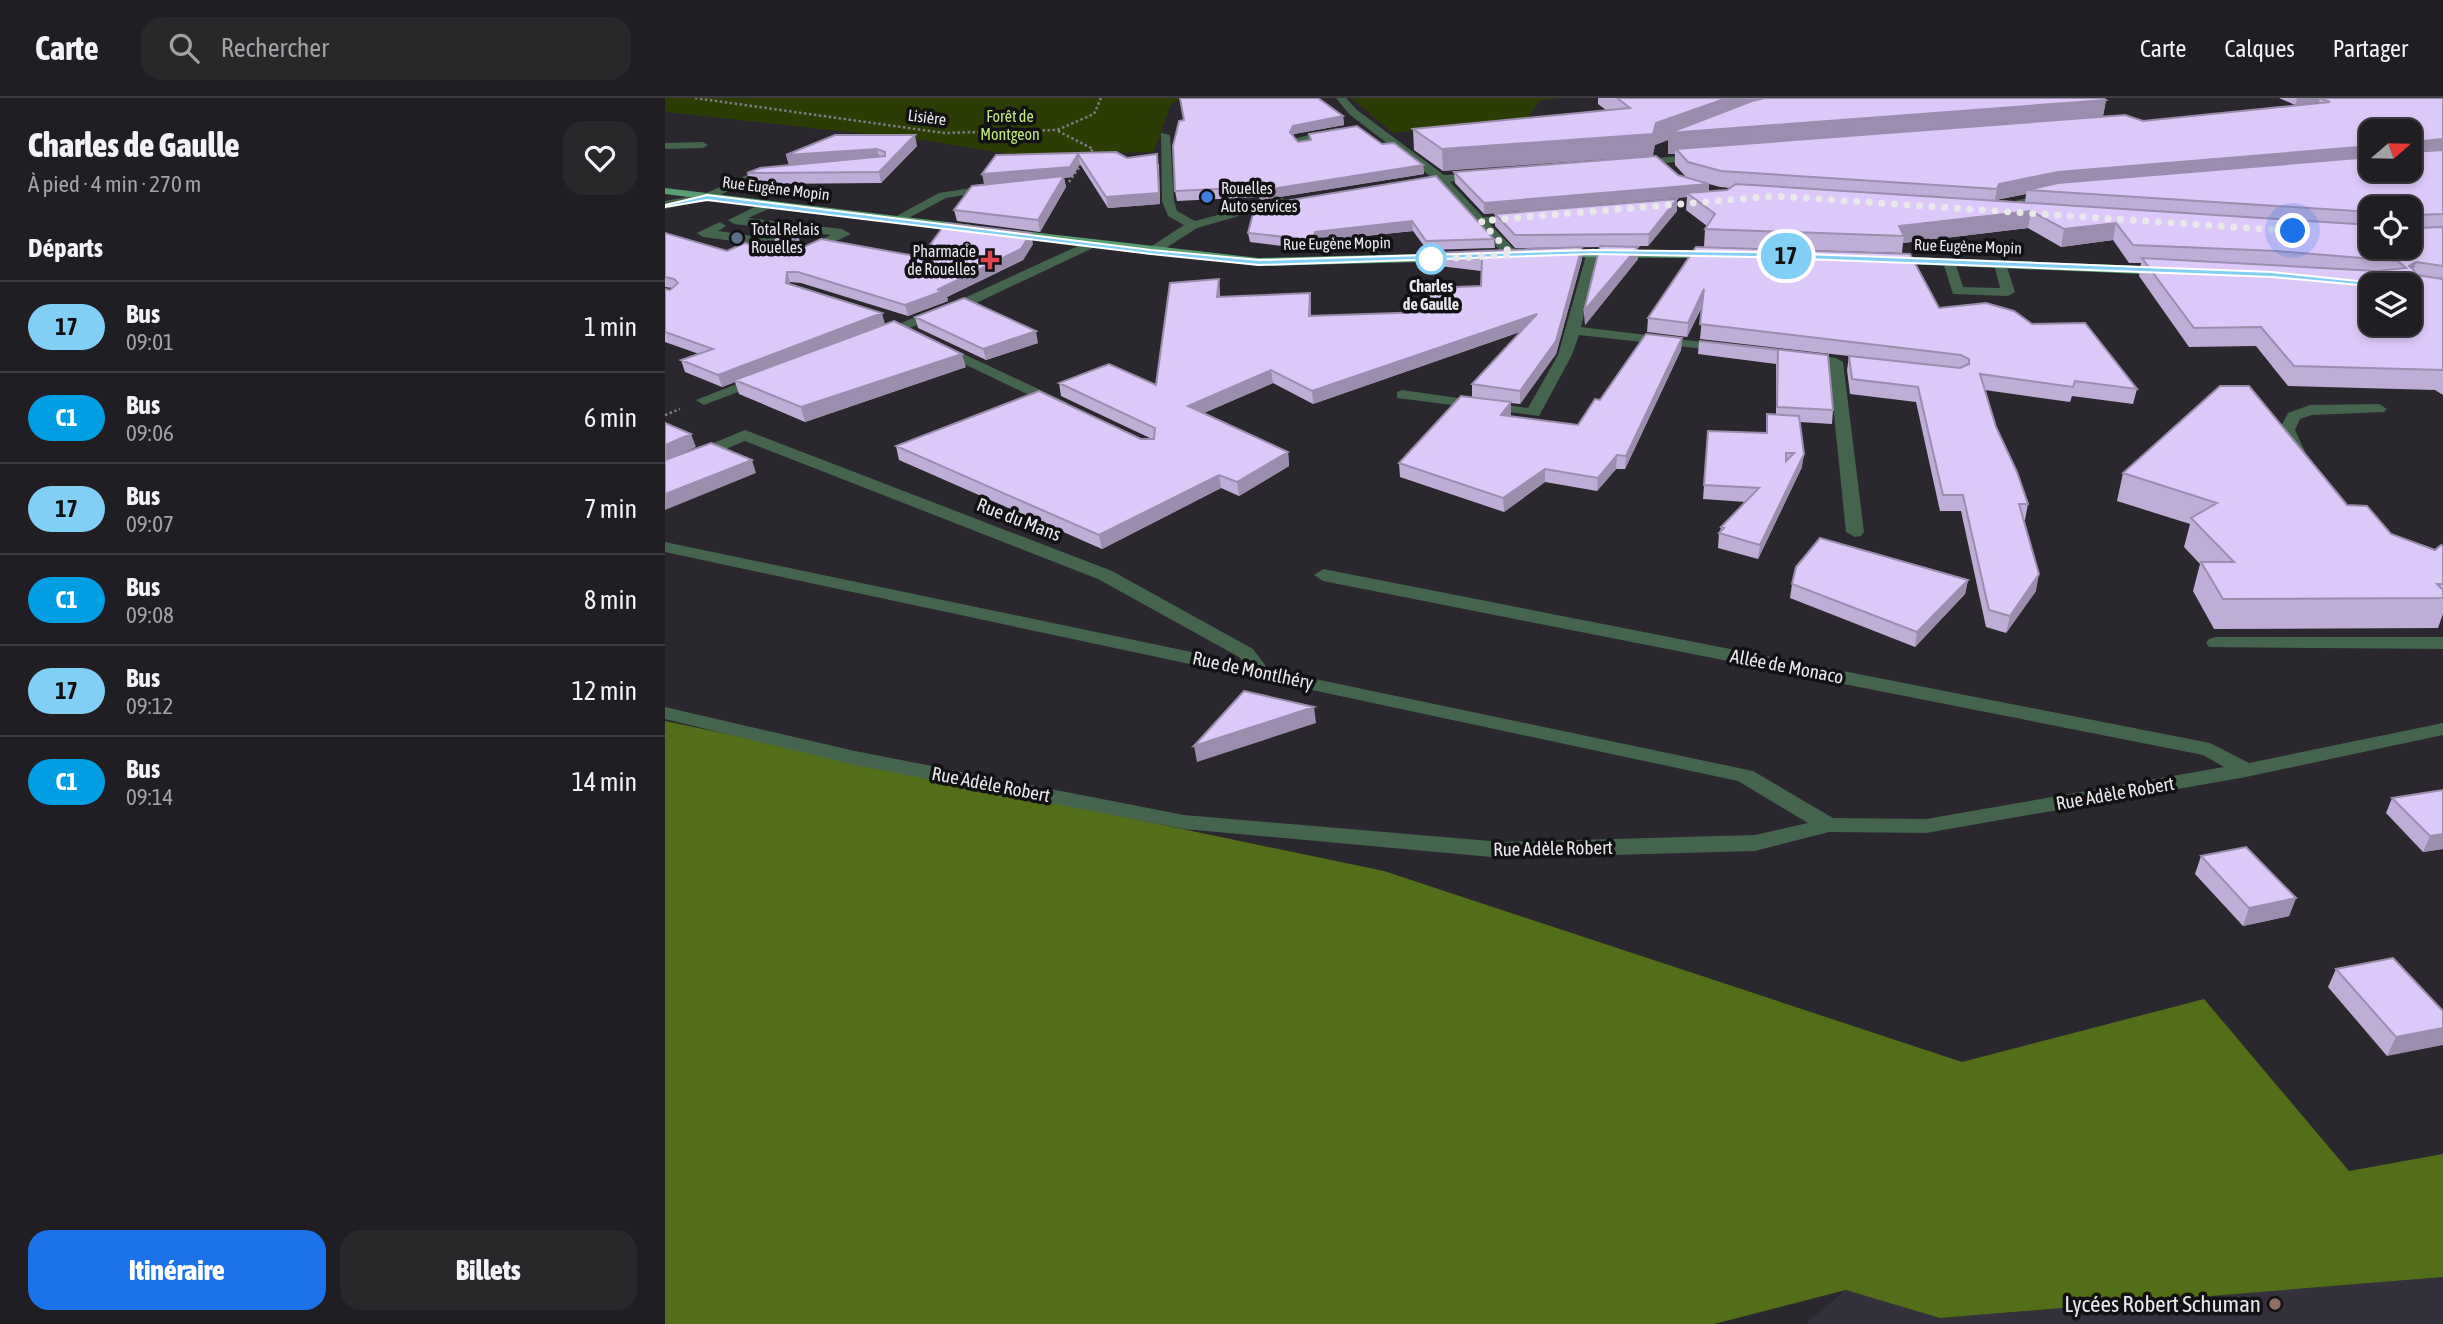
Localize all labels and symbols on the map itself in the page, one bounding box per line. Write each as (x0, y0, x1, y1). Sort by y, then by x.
street label: Lisière (907, 106, 947, 128)
park label: Forêt de Montgeon (980, 107, 1040, 144)
north arrow (2359, 119, 2422, 182)
street label: Rue Eugène Mopin (721, 172, 831, 205)
place label: Rouelles Auto services (1221, 179, 1298, 215)
marker: Rouelles Auto services (1199, 189, 1215, 205)
your location (2275, 213, 2310, 248)
place label: Total Relais Rouelles (751, 220, 820, 256)
marker: Total Relais Rouelles (729, 230, 745, 246)
street label: Rue Eugène Mopin (1283, 233, 1391, 254)
line badge: 17 (1755, 233, 1817, 279)
street label: Rue Eugène Mopin (1914, 235, 2022, 258)
place label: Pharmacie de Rouelles (907, 242, 976, 278)
marker: Charles de Gaulle (1416, 244, 1446, 274)
marker: Pharmacie de Rouelles (982, 252, 998, 268)
place label: Charles de Gaulle (1403, 277, 1459, 313)
street label: Rue du Mans (974, 493, 1064, 545)
street label: Allée de Monaco (1729, 644, 1846, 688)
street label: Rue de Montlhéry (1191, 646, 1316, 694)
street label: Rue Adèle Robert (930, 762, 1052, 806)
street label: Rue Adèle Robert (2054, 772, 2176, 814)
street label: Rue Adèle Robert (1493, 836, 1613, 860)
place label: Lycées Robert Schuman (2064, 1291, 2261, 1317)
marker: Lycées Robert Schuman (2267, 1296, 2283, 1312)

